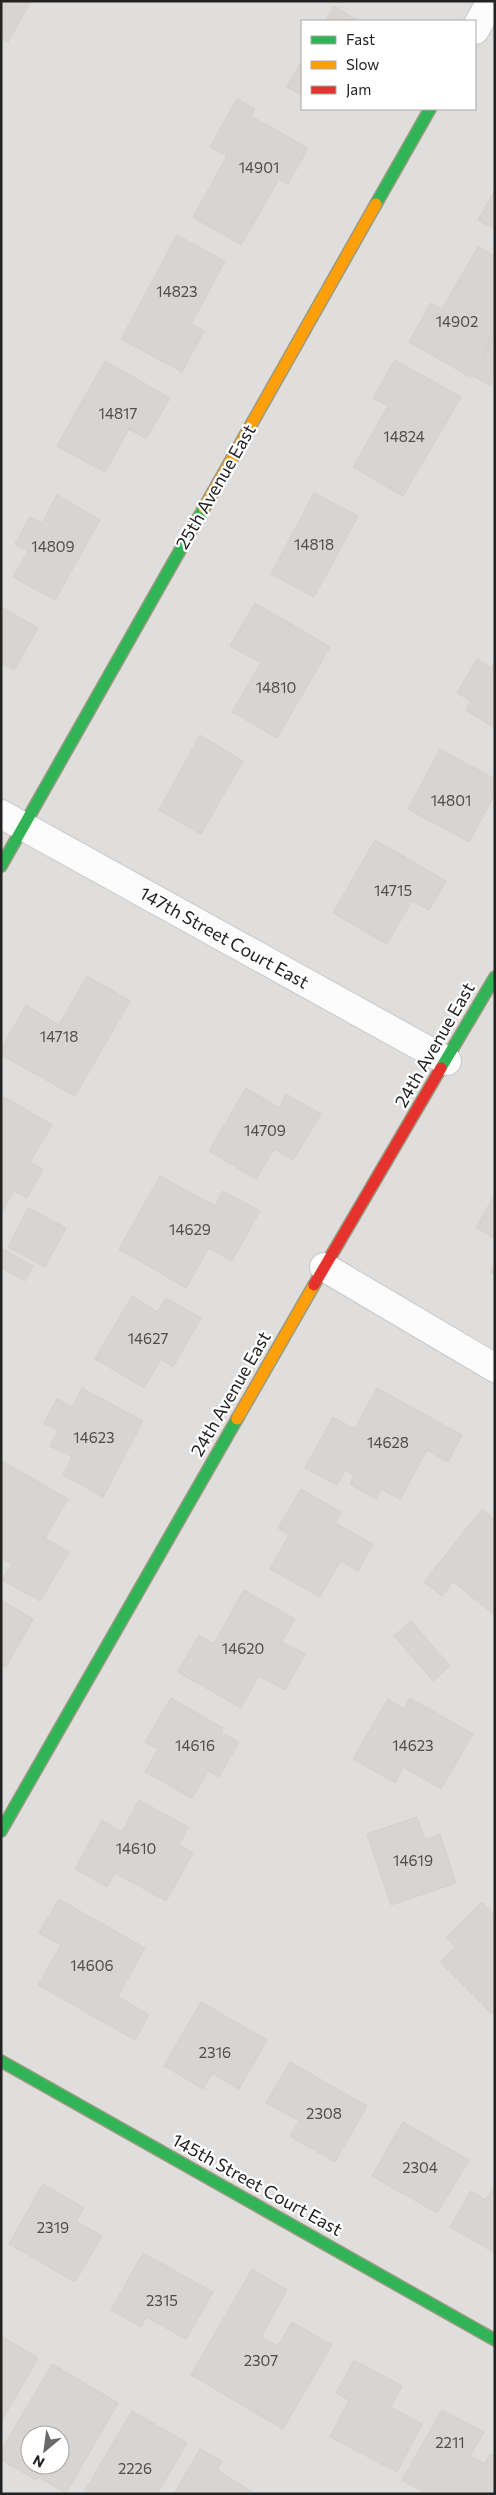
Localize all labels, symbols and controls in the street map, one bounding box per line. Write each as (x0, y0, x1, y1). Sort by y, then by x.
legend (301, 20, 476, 110)
text: Fast (346, 30, 375, 48)
text: Slow (346, 55, 379, 73)
text: Jam (346, 80, 371, 98)
house number: 14901 (239, 158, 279, 176)
house number: 14823 (156, 282, 198, 300)
house number: 14902 (436, 312, 478, 330)
house number: 14817 (99, 404, 138, 422)
street label: 25th Avenue East (170, 420, 260, 553)
house number: 14824 (383, 427, 425, 445)
house number: 14818 (294, 535, 334, 553)
house number: 14809 (31, 537, 75, 555)
house number: 14810 (256, 678, 296, 696)
house number: 14801 (431, 791, 471, 809)
street label: 147th Street Court East (136, 881, 313, 993)
house number: 14715 (374, 881, 412, 899)
street label: 24th Avenue East (389, 978, 479, 1111)
house number: 14718 (40, 1027, 78, 1045)
house number: 14709 (244, 1121, 286, 1139)
house number: 14629 (169, 1220, 211, 1238)
street label: 24th Avenue East (185, 1327, 275, 1460)
house number: 14627 (128, 1329, 168, 1347)
house number: 14623 (73, 1428, 115, 1446)
house number: 14628 (367, 1433, 409, 1451)
house number: 14620 (222, 1639, 264, 1657)
house number: 14616 (175, 1736, 215, 1754)
house number: 14623 (392, 1736, 434, 1754)
house number: 14610 (116, 1839, 156, 1857)
house number: 14619 (393, 1851, 433, 1869)
house number: 14606 (70, 1956, 114, 1974)
house number: 2316 (199, 2043, 231, 2061)
house number: 2308 (306, 2104, 342, 2122)
street label: 145th Street Court East (169, 2128, 346, 2240)
house number: 2304 (402, 2158, 438, 2176)
house number: 2319 (37, 2218, 69, 2236)
house number: 2315 (146, 2291, 178, 2309)
house number: 2307 (244, 2351, 278, 2369)
north arrow (20, 2425, 70, 2475)
house number: 2211 (435, 2433, 465, 2451)
text: N (30, 2452, 47, 2472)
house number: 2226 (118, 2459, 152, 2477)

